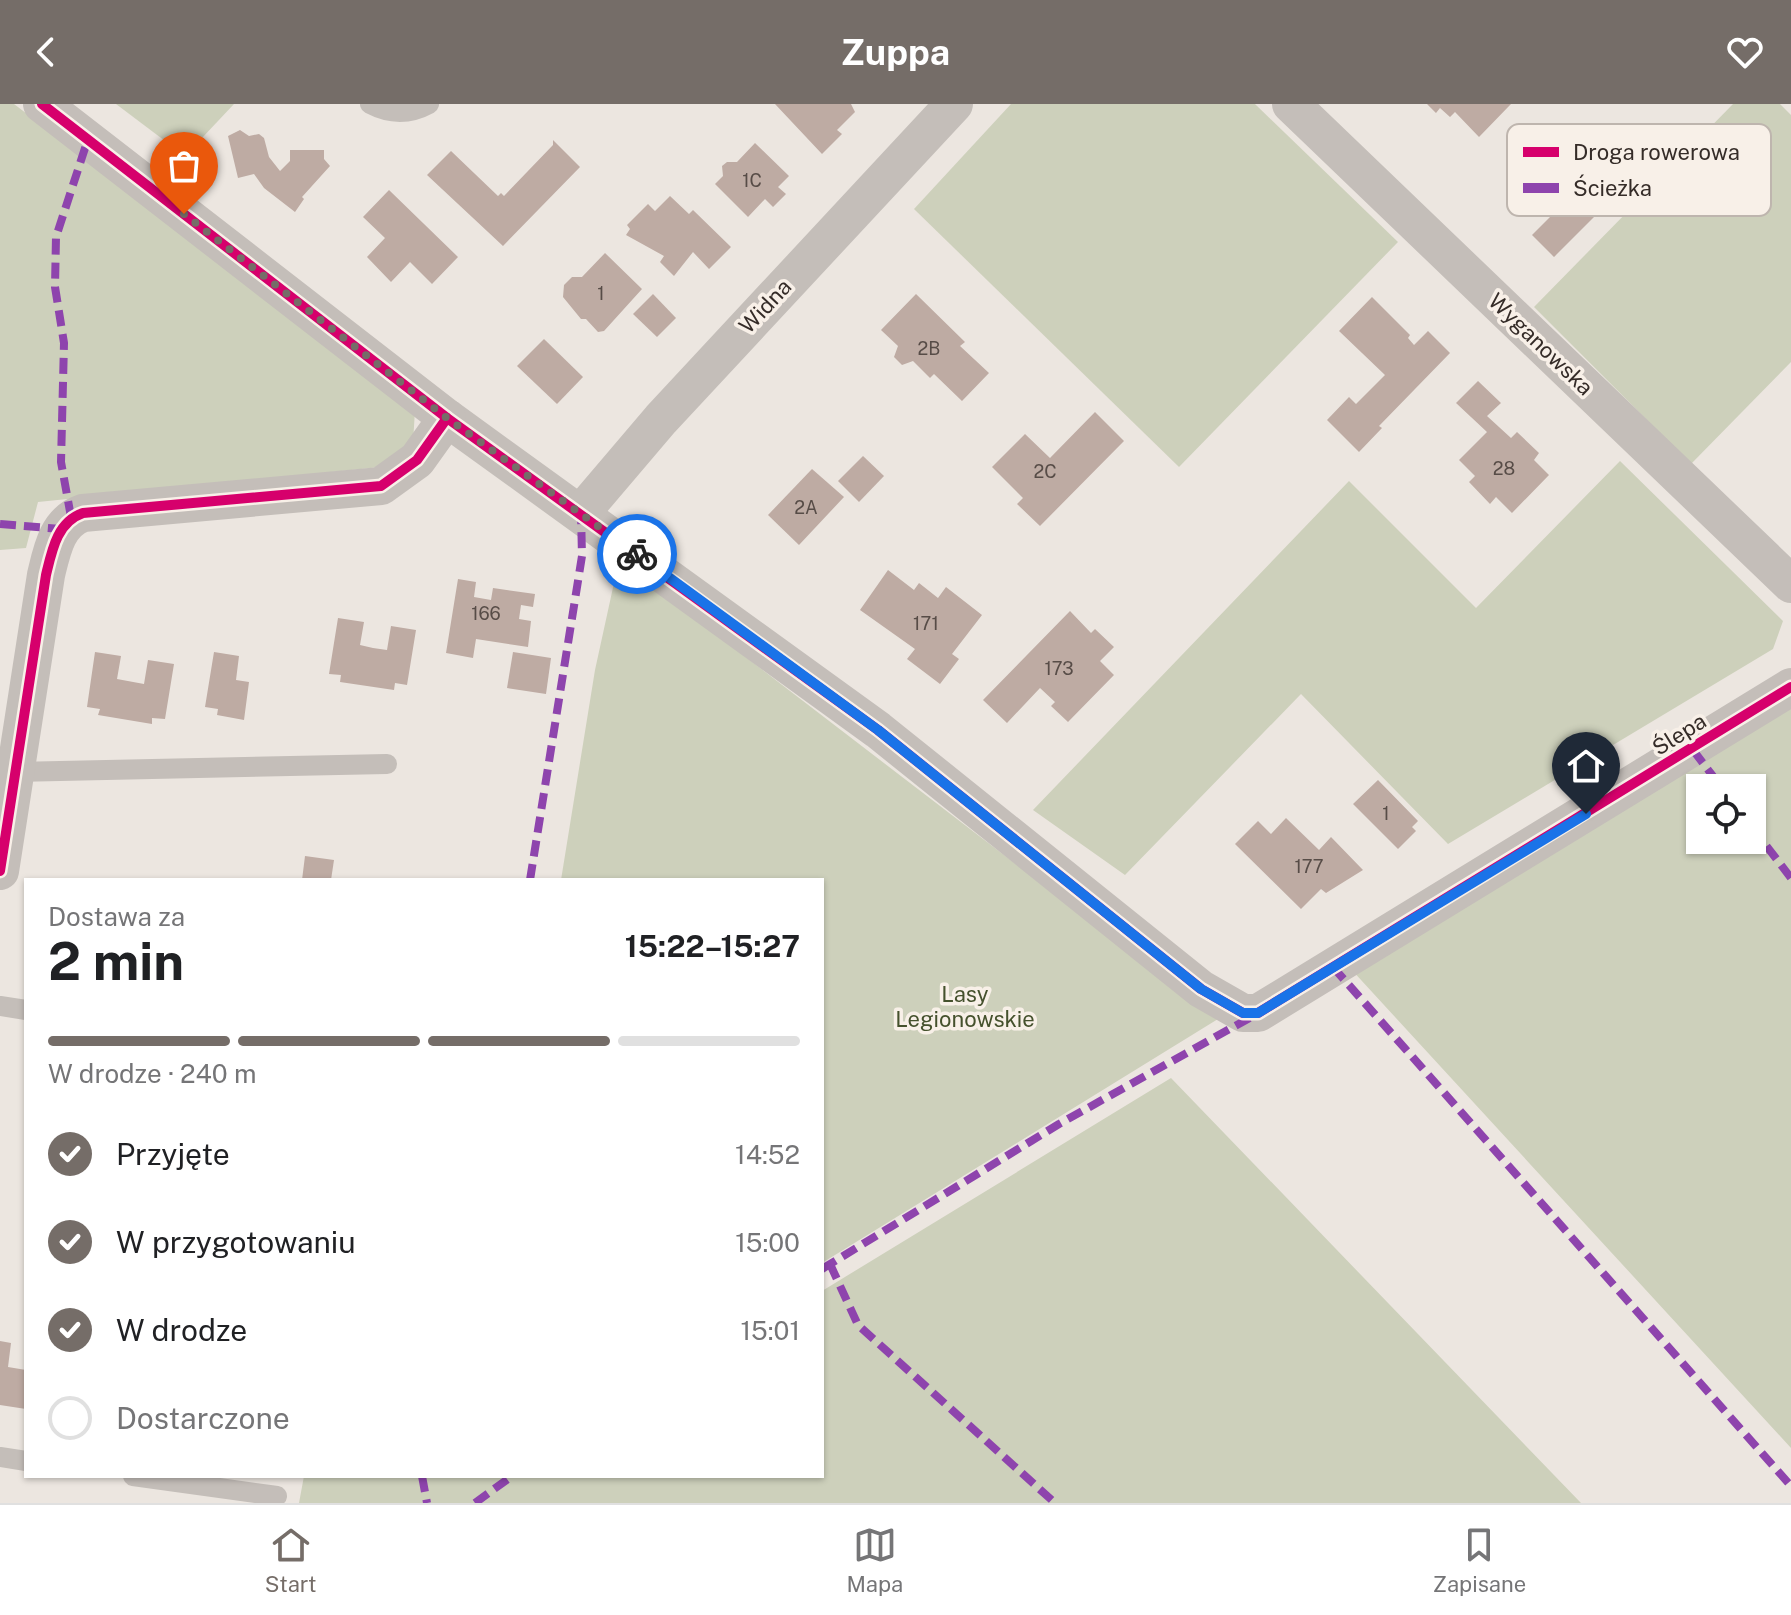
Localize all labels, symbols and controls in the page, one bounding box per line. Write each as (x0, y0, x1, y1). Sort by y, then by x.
icon: back (24, 30, 68, 74)
icon: heart (1723, 30, 1767, 74)
text: Zuppa (841, 31, 950, 73)
legend (1507, 124, 1771, 216)
pin (150, 132, 218, 214)
text: Droga rowerowa (1573, 139, 1740, 165)
icon: bag (162, 144, 206, 188)
house number: 1C (742, 170, 762, 191)
text: Ścieżka (1573, 174, 1652, 201)
street label: Widna (733, 274, 797, 338)
house number: 1 (597, 283, 605, 304)
street label: Wyganowska (1483, 288, 1599, 400)
house number: 2B (918, 338, 940, 359)
house number: 28 (1493, 458, 1515, 479)
house number: 2C (1033, 461, 1057, 482)
house number: 2A (794, 497, 818, 518)
courier (597, 514, 677, 594)
icon: bike (615, 532, 659, 576)
house number: 166 (471, 603, 501, 624)
house number: 171 (913, 613, 939, 634)
house number: 173 (1044, 658, 1074, 679)
street label: Ślepa (1647, 707, 1711, 761)
pin (1552, 732, 1620, 814)
icon: home (1564, 744, 1608, 788)
map controls (1686, 774, 1766, 854)
button: locate (1686, 774, 1766, 854)
house number: 1 (1382, 803, 1390, 824)
house number: 177 (1294, 856, 1324, 877)
text: Dostawa za (48, 901, 185, 932)
text: 15:22–15:27 (625, 928, 800, 964)
text: 2 min (48, 931, 184, 992)
park label: Lasy Legionowskie (895, 981, 1035, 1032)
text: W drodze · 240 m (48, 1058, 257, 1089)
icon: check (48, 1132, 92, 1176)
text: Przyjęte (116, 1136, 230, 1172)
text: 14:52 (735, 1139, 800, 1170)
icon: check (48, 1220, 92, 1264)
text: W przygotowaniu (116, 1224, 356, 1260)
text: 15:00 (735, 1227, 800, 1258)
icon: check (48, 1308, 92, 1352)
text: W drodze (116, 1312, 247, 1348)
text: 15:01 (740, 1315, 800, 1346)
text: Dostarczone (116, 1400, 290, 1436)
tab: Start (265, 1523, 317, 1597)
tab: Mapa (846, 1523, 903, 1597)
tab: Zapisane (1433, 1523, 1526, 1597)

